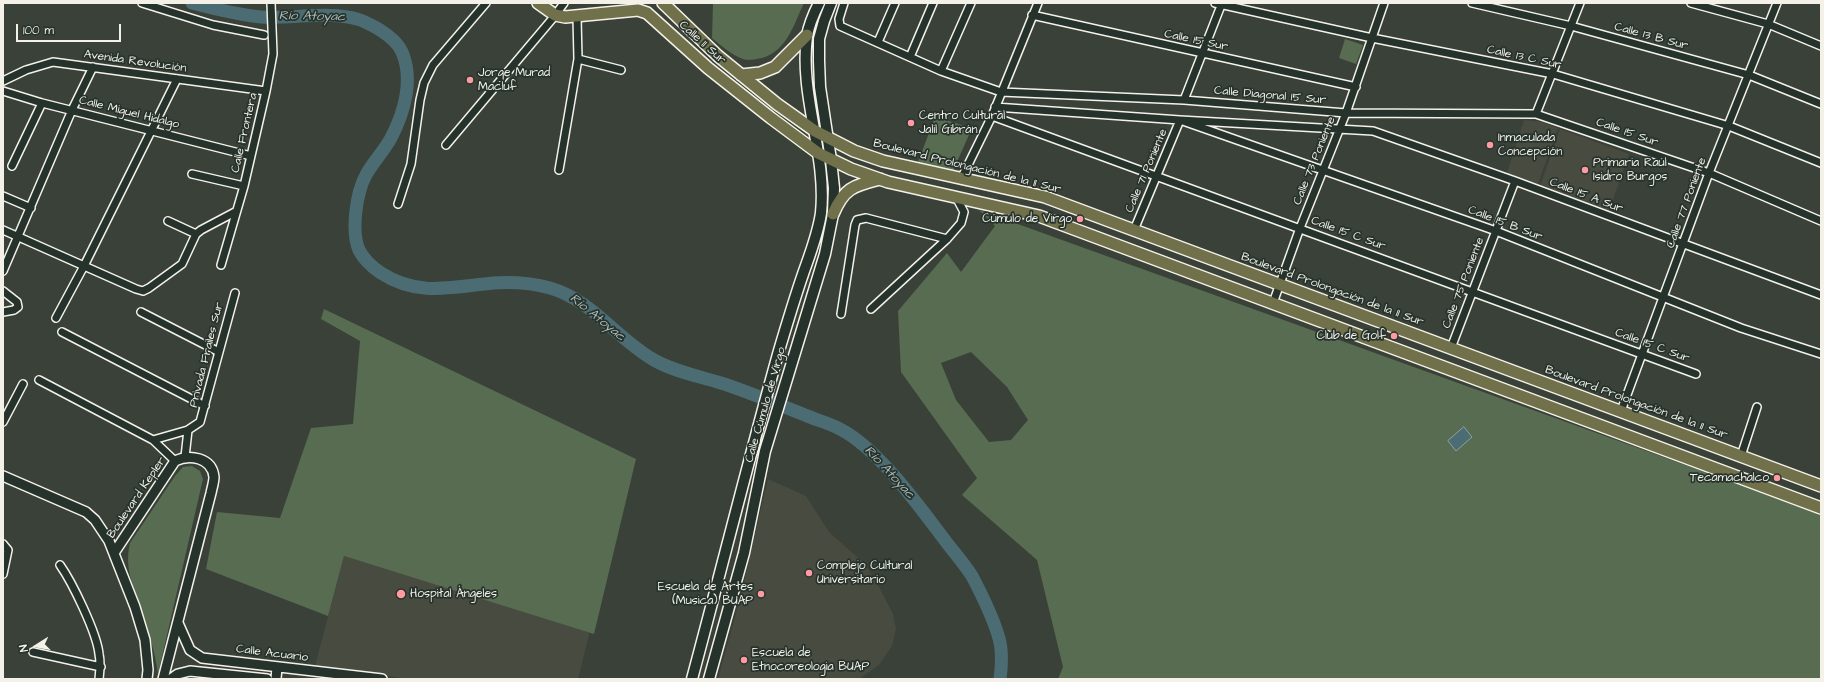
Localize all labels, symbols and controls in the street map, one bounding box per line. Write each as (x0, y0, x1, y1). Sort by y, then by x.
water label: Río Atoyac (279, 9, 345, 25)
scale bar (18, 16, 123, 42)
street label: Calle 11 Sur (676, 18, 728, 68)
street label: Calle 13 B Sur (1612, 20, 1690, 54)
text: 100 m (23, 22, 54, 39)
street label: Calle 15 Sur (1163, 27, 1229, 55)
street label: Calle 13 C Sur (1485, 43, 1563, 73)
street label: Avenida Revolución (83, 48, 187, 76)
place label: Jorge Murad Macluf (478, 66, 550, 94)
marker: Jorge Murad Macluf (465, 75, 475, 85)
street label: Calle Diagonal 15 Sur (1213, 84, 1327, 108)
street label: Calle Frontera (229, 92, 261, 174)
street label: Calle Miguel Hidalgo (77, 94, 181, 132)
place label: Centro Cultural Jalil Gibrán (919, 109, 1005, 137)
street label: Calle 73 Poniente (1291, 115, 1339, 207)
street label: Calle 15 Sur (1594, 116, 1660, 150)
marker: Centro Cultural Jalil Gibrán (906, 118, 916, 128)
street label: Calle 71 Poniente (1123, 127, 1171, 215)
place label: Inmaculada Concepción (1498, 131, 1562, 159)
street label: Boulevard Prolongación de la 11 Sur (872, 137, 1062, 197)
marker: Inmaculada Concepción (1485, 140, 1495, 150)
place label: Primaria Raúl Isidro Burgos (1593, 156, 1667, 184)
street label: Calle 77 Poniente (1664, 156, 1710, 250)
marker: Primaria Raúl Isidro Burgos (1580, 165, 1590, 175)
street label: Calle 15 A Sur (1547, 175, 1625, 217)
street label: Calle 15 B Sur (1466, 203, 1544, 245)
place label: Cúmulo de Virgo (982, 212, 1072, 226)
marker: Cúmulo de Virgo (1075, 214, 1085, 224)
street label: Calle 15 C Sur (1309, 214, 1387, 254)
street label: Calle 75 Poniente (1440, 235, 1488, 331)
street label: Boulevard Prolongación de la 11 Sur (1239, 250, 1425, 330)
water label: Río Atoyac (566, 291, 628, 345)
street label: Privada Frailes Sur (187, 301, 227, 409)
street label: Calle 15 C Sur (1613, 326, 1691, 366)
place label: Club de Golf (1316, 329, 1386, 343)
marker: Club de Golf (1389, 331, 1399, 341)
street label: Calle Cúmulo de Virgo (743, 346, 789, 464)
street label: Boulevard Prolongación de la 11 Sur (1543, 363, 1729, 443)
water label: Río Atoyac (861, 443, 917, 503)
street label: Boulevard Kepler (104, 455, 170, 541)
place label: Tecamachalco (1690, 471, 1769, 485)
marker: Tecamachalco (1772, 473, 1782, 483)
place label: Complejo Cultural Universitario (817, 559, 912, 587)
marker: Complejo Cultural Universitario (804, 568, 814, 578)
place label: Escuela de Artes (Musica) BUAP (658, 580, 753, 608)
place label: Hospital Ángeles (410, 587, 497, 601)
marker: Hospital Ángeles (395, 588, 407, 600)
marker: Escuela de Artes (Musica) BUAP (756, 589, 766, 599)
north arrow (16, 626, 56, 666)
street label: Calle Acuario (235, 642, 309, 666)
text: N (16, 644, 32, 653)
place label: Escuela de Etnocoreologia BUAP (752, 646, 869, 674)
marker: Escuela de Etnocoreologia BUAP (739, 655, 749, 665)

